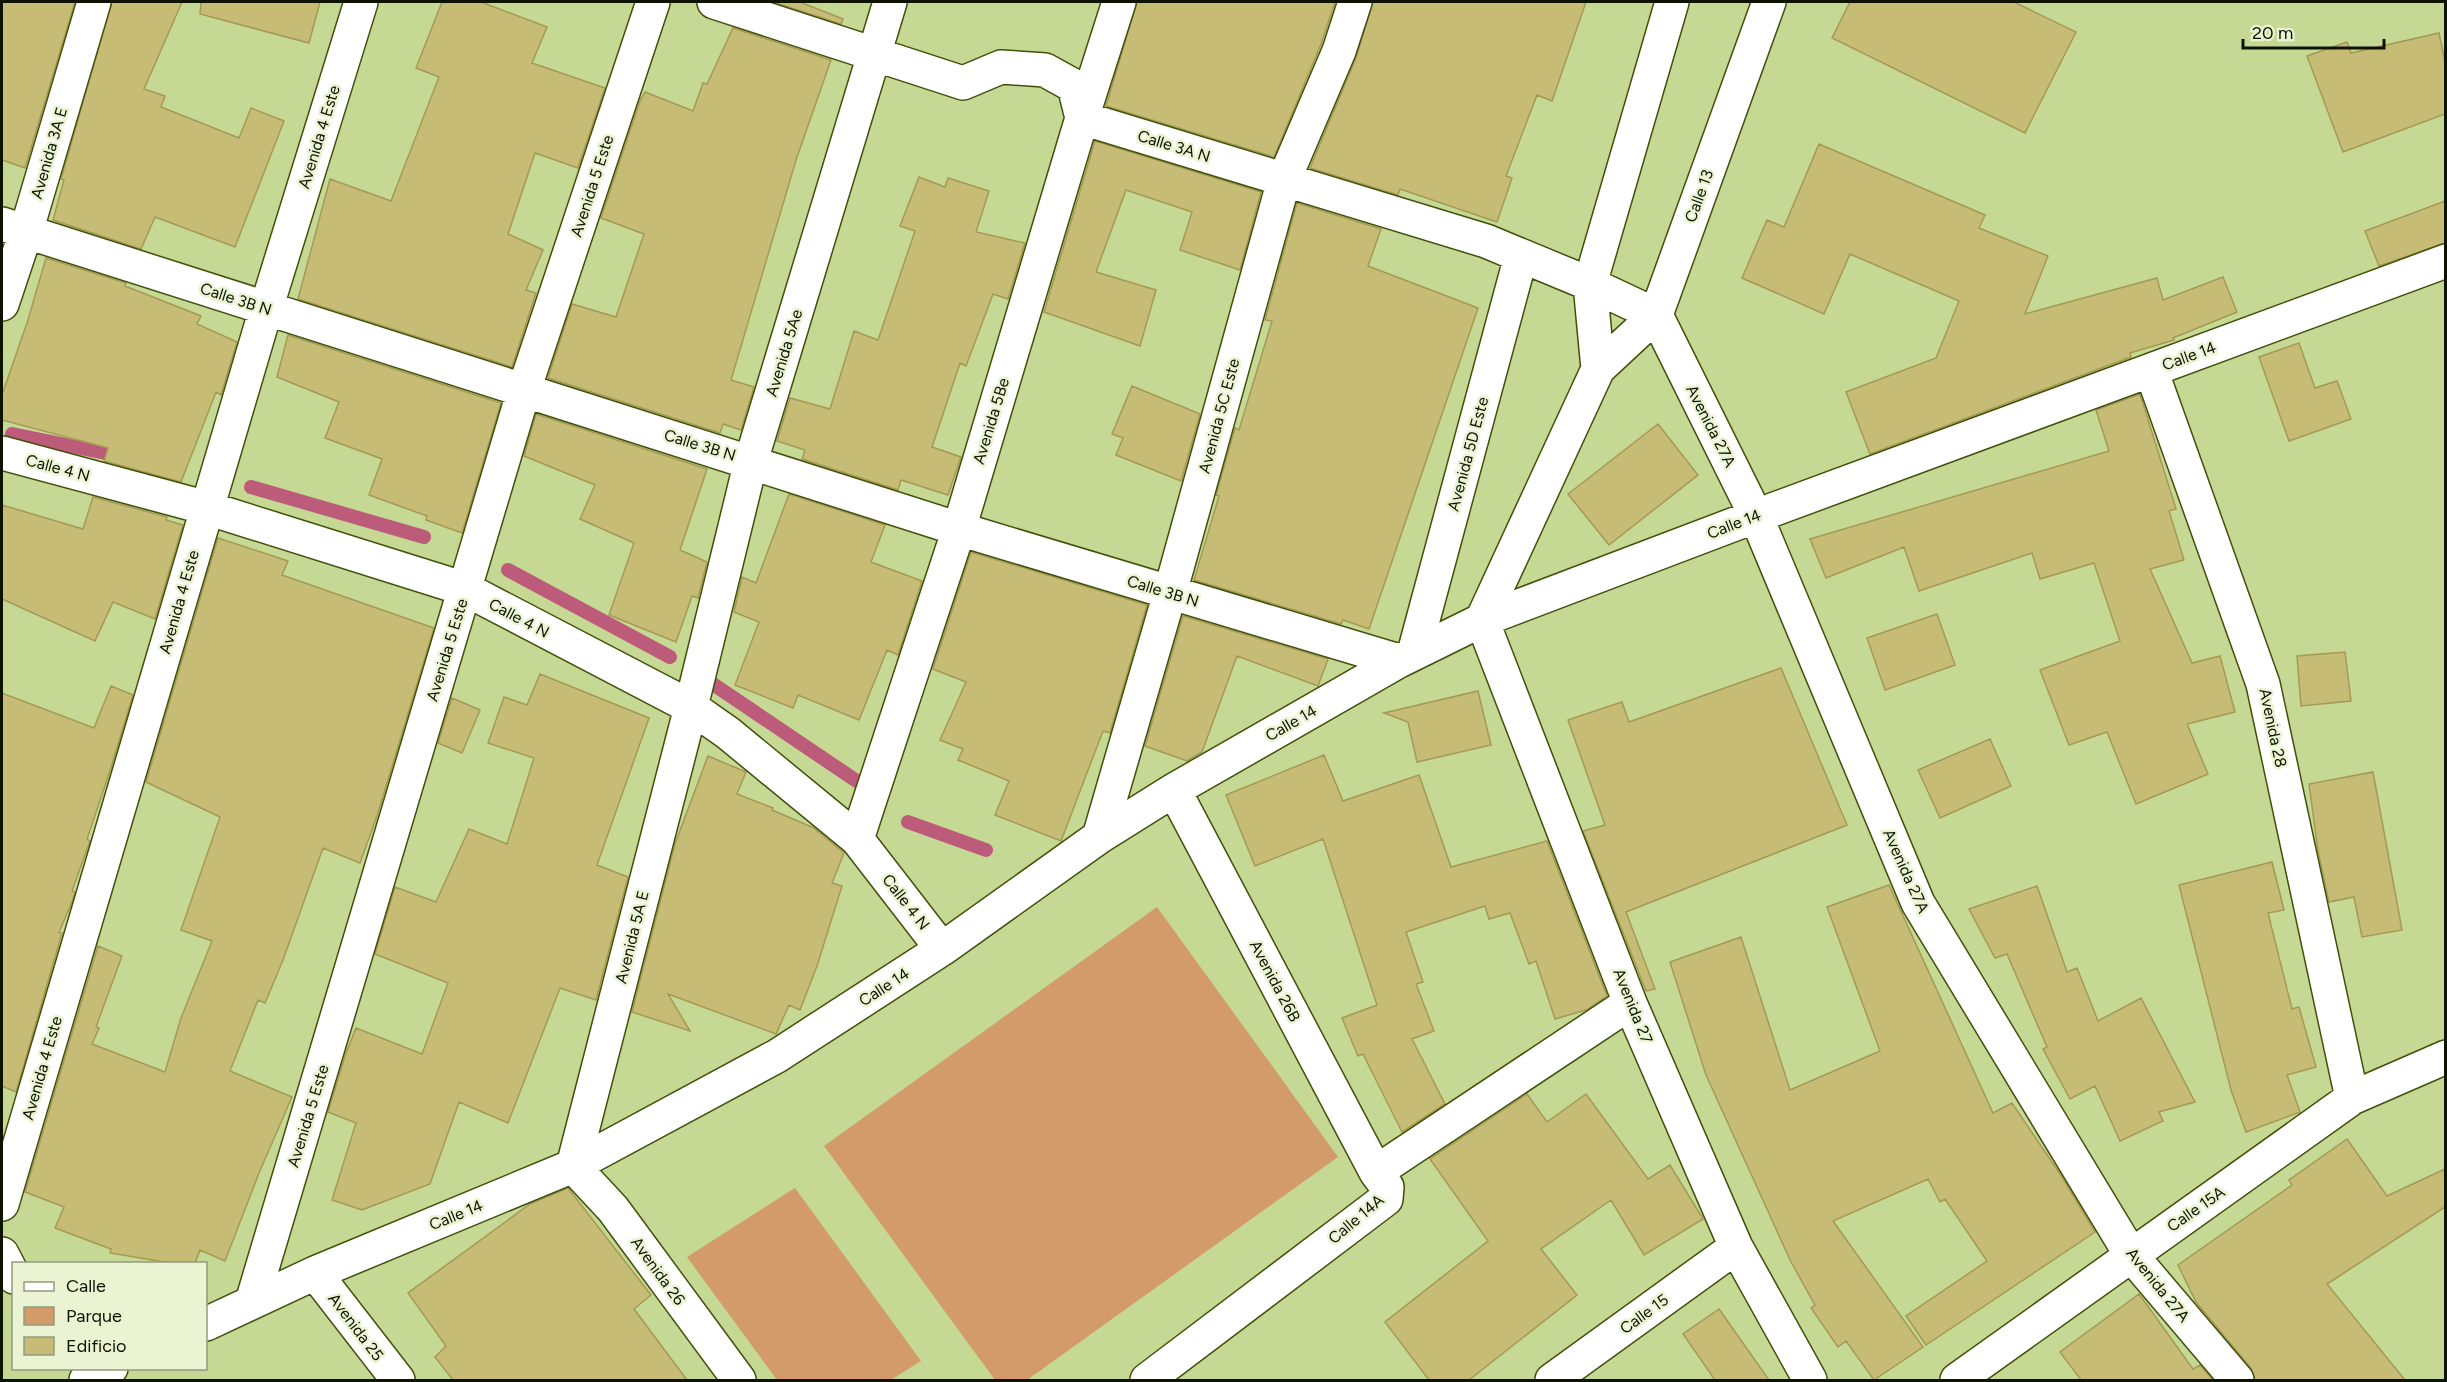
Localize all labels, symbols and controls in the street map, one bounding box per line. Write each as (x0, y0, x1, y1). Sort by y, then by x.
scale bar (2243, 12, 2384, 50)
text: 20 m (2252, 22, 2293, 44)
street label: Avenida 4 Este (294, 83, 344, 191)
street label: Avenida 3A E (27, 105, 71, 201)
street label: Calle 3A N (1135, 126, 1213, 166)
street label: Avenida 5 Este (567, 132, 618, 240)
street label: Calle 13 (1681, 167, 1717, 225)
street label: Calle 3B N (198, 278, 274, 320)
street label: Avenida 5Ae (762, 307, 806, 399)
street label: Calle 14 (2159, 337, 2219, 374)
street label: Avenida 5C Este (1195, 356, 1244, 475)
street label: Avenida 5Be (969, 375, 1013, 467)
street label: Avenida 27A (1682, 382, 1740, 471)
street label: Avenida 5D Este (1444, 395, 1492, 513)
street label: Calle 3B N (662, 425, 738, 465)
street label: Calle 4 N (24, 450, 92, 486)
street label: Calle 14 (1704, 505, 1764, 543)
street label: Avenida 4 Este (155, 548, 203, 656)
street label: Calle 3B N (1125, 571, 1201, 611)
street label: Calle 4 N (486, 594, 552, 642)
street label: Avenida 5 Este (422, 596, 472, 704)
street label: Avenida 28 (2255, 687, 2291, 769)
street label: Calle 14 (1262, 701, 1320, 745)
street label: Avenida 27A (1879, 826, 1933, 916)
street label: Calle 4 N (878, 870, 934, 934)
street label: Avenida 5A E (611, 889, 653, 985)
street label: Avenida 26B (1246, 937, 1304, 1025)
street label: Calle 14 (855, 964, 913, 1010)
street label: Avenida 27 (1609, 966, 1657, 1047)
street label: Avenida 4 Este (18, 1014, 66, 1122)
street label: Avenida 5 Este (283, 1062, 333, 1170)
street label: Calle 15A (2163, 1182, 2229, 1236)
street label: Calle 14A (1324, 1190, 1388, 1248)
street label: Calle 14 (426, 1196, 486, 1234)
street label: Avenida 26 (627, 1233, 689, 1309)
street label: Avenida 27A (2122, 1244, 2194, 1326)
legend (12, 1262, 207, 1370)
text: Calle (66, 1275, 106, 1297)
street label: Avenida 25 (324, 1289, 388, 1365)
street label: Calle 15 (1616, 1290, 1672, 1338)
text: Parque (66, 1305, 122, 1327)
text: Edificio (66, 1335, 127, 1357)

